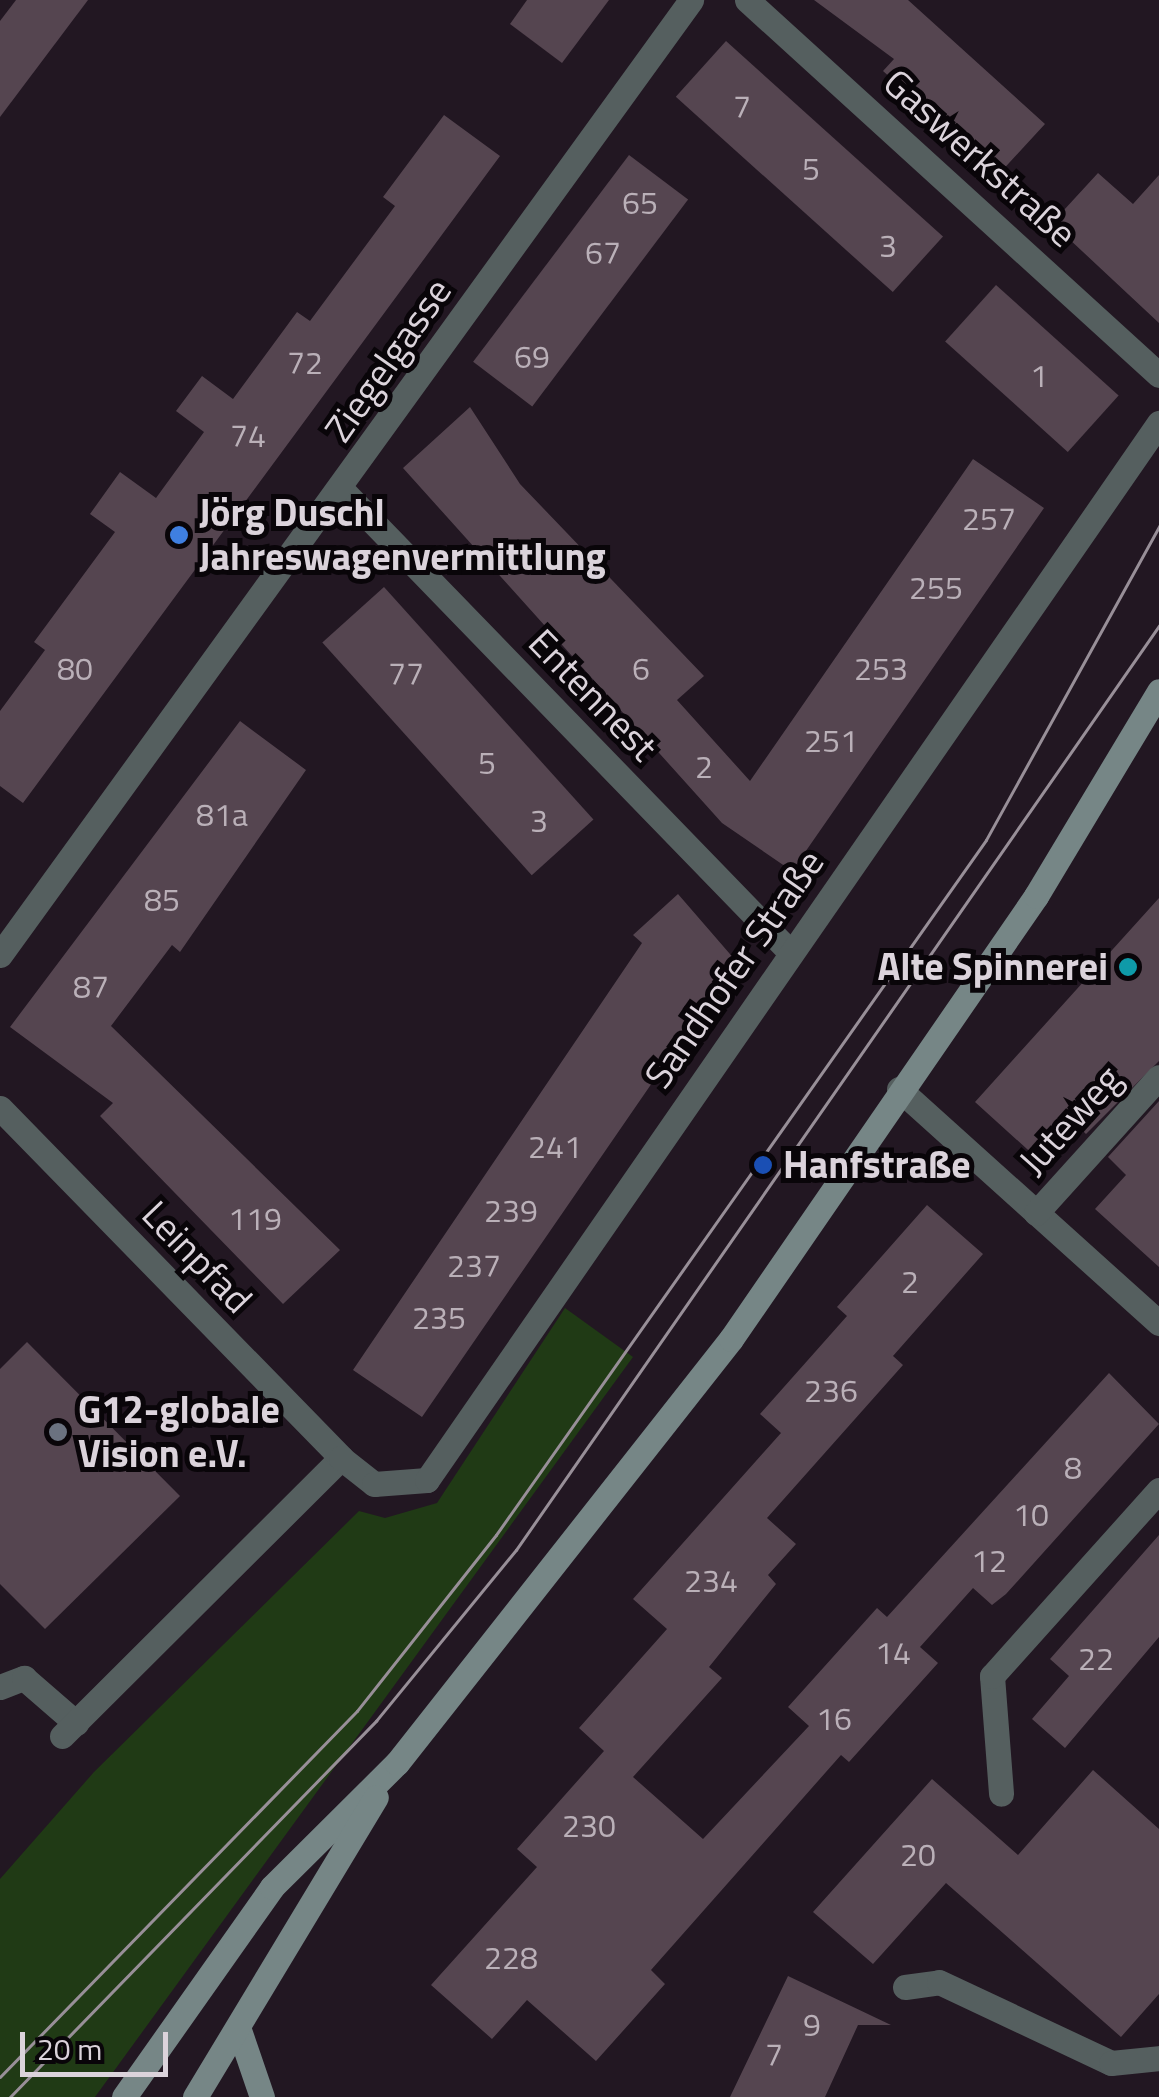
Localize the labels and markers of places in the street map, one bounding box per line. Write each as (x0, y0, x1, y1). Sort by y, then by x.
place label: Jörg Duschl Jahreswagenvermittlung (199, 490, 606, 580)
marker: Jörg Duschl Jahreswagenvermittlung (168, 524, 190, 546)
place label: Alte Spinnerei (877, 944, 1108, 990)
marker: Alte Spinnerei (1117, 956, 1139, 978)
place label: Hanfstraße (783, 1142, 971, 1188)
marker: Hanfstraße (752, 1154, 774, 1176)
place label: G12-globale Vision e.V. (78, 1387, 280, 1476)
marker: G12-globale Vision e.V. (47, 1421, 69, 1443)

